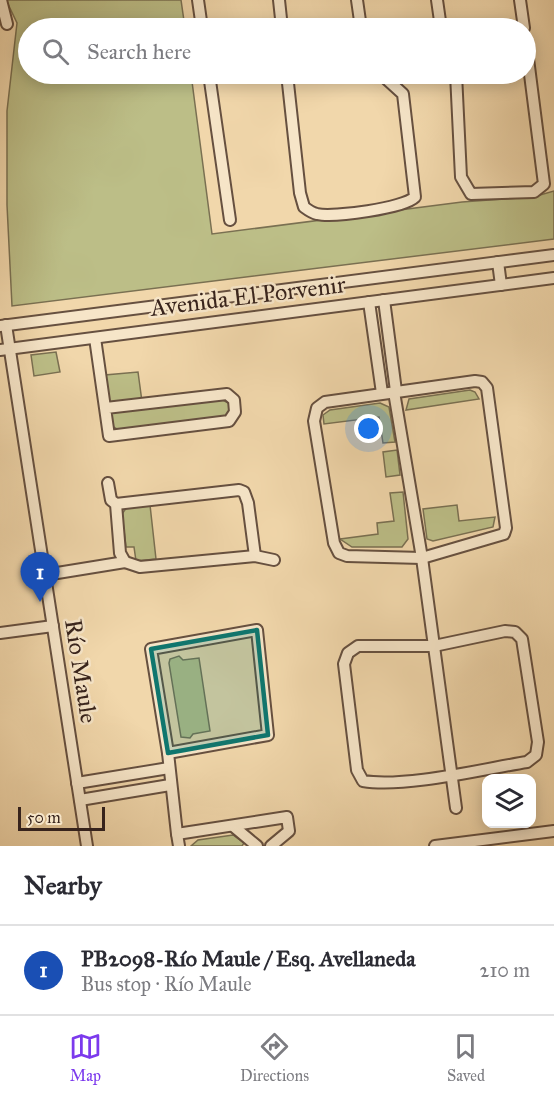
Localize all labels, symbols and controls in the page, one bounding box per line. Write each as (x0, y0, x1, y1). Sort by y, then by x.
search box (18, 18, 536, 84)
icon: search (39, 35, 72, 68)
text: Search here (87, 38, 191, 65)
street label: Avenida El Porvenir (148, 269, 347, 323)
your location (354, 414, 383, 443)
pin: 1 (20, 552, 60, 602)
street label: Río Maule (58, 617, 104, 725)
map controls (482, 774, 536, 828)
button: layers (482, 774, 536, 828)
scale bar (18, 804, 105, 832)
text: 50 m (27, 808, 61, 827)
text: Nearby (24, 869, 102, 901)
text: PB2098-Río Maule / Esq. Avellaneda (81, 945, 415, 972)
text: 1 (40, 958, 47, 982)
text: 210 m (480, 958, 530, 982)
text: Bus stop · Río Maule (81, 972, 251, 996)
tab: Map (69, 1030, 102, 1085)
tab: Directions (240, 1030, 309, 1085)
tab: Saved (447, 1030, 485, 1085)

